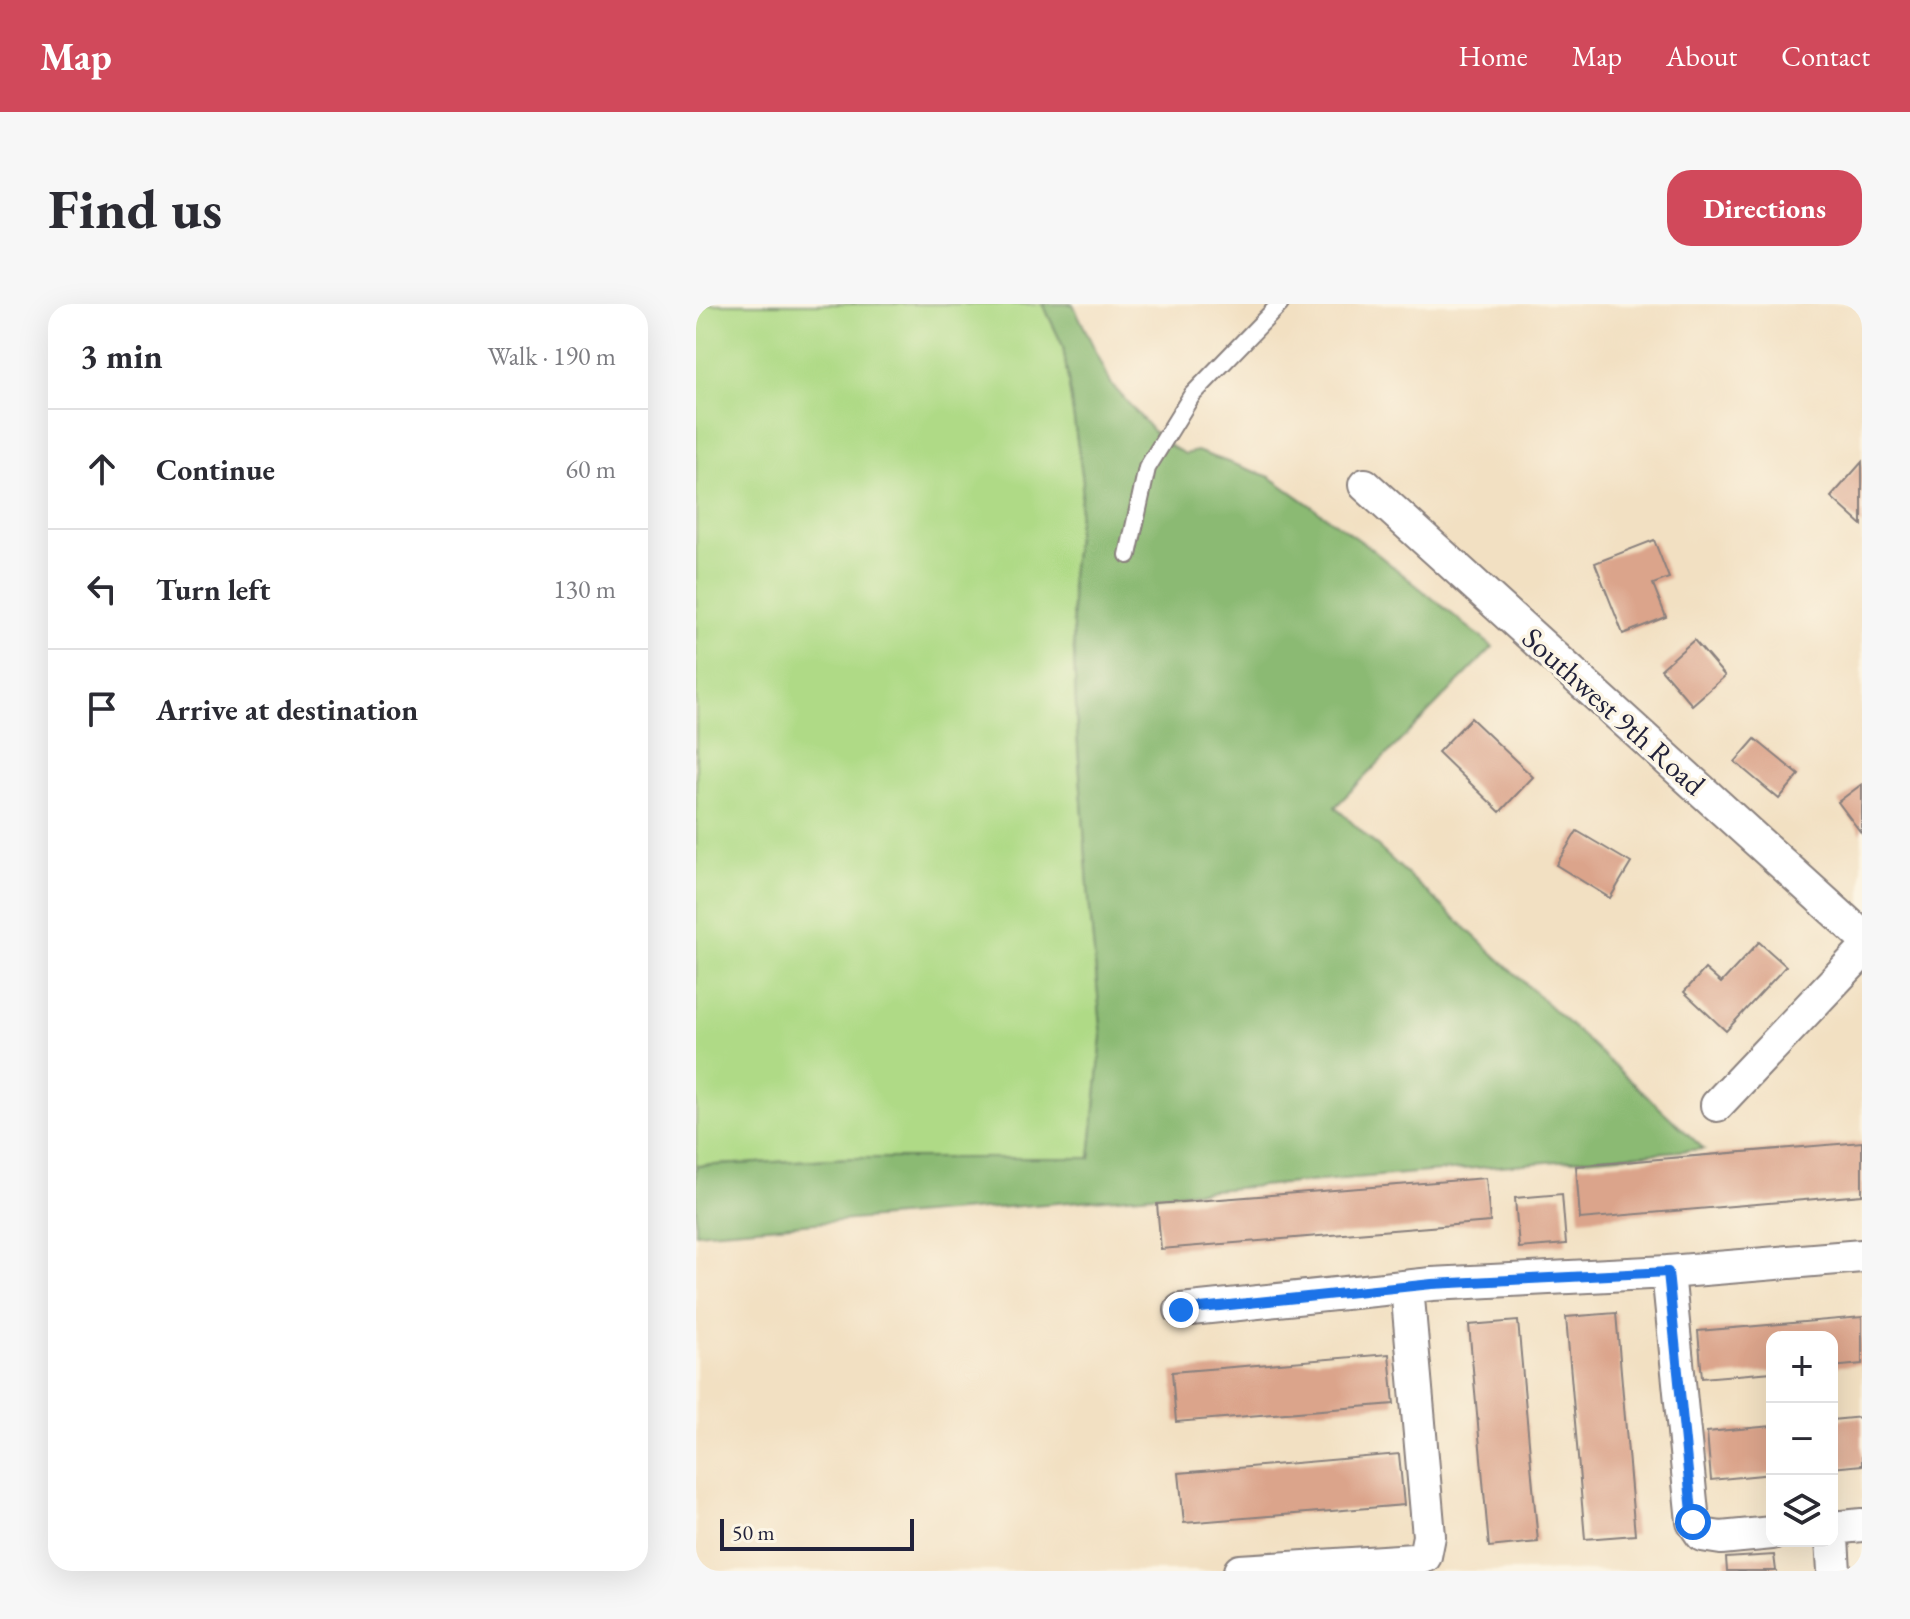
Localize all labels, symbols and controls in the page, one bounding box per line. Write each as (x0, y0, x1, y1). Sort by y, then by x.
text: Map (40, 32, 112, 81)
text: Home (1458, 38, 1528, 74)
text: Map (1572, 38, 1622, 74)
text: About (1666, 38, 1737, 74)
text: Contact (1781, 38, 1870, 74)
button: Directions (1667, 170, 1862, 246)
text: Find us (48, 172, 222, 245)
text: 3 min (80, 334, 163, 378)
text: Walk · 190 m (488, 339, 616, 373)
icon: ahead (80, 447, 124, 491)
text: Continue (156, 450, 275, 489)
text: 60 m (566, 452, 616, 486)
icon: left (80, 567, 124, 611)
text: Turn left (156, 570, 270, 609)
text: 130 m (553, 572, 616, 606)
street label: Southwest 9th Road (1514, 618, 1714, 804)
icon: arrive (80, 687, 124, 731)
text: Arrive at destination (156, 690, 418, 729)
route end (1163, 1292, 1199, 1328)
map controls (1766, 1331, 1838, 1547)
button: + (1766, 1331, 1838, 1403)
button: − (1766, 1403, 1838, 1475)
button: layers (1766, 1475, 1838, 1547)
route start (1675, 1504, 1711, 1540)
scale bar (720, 1515, 914, 1551)
text: 50 m (732, 1518, 775, 1547)

